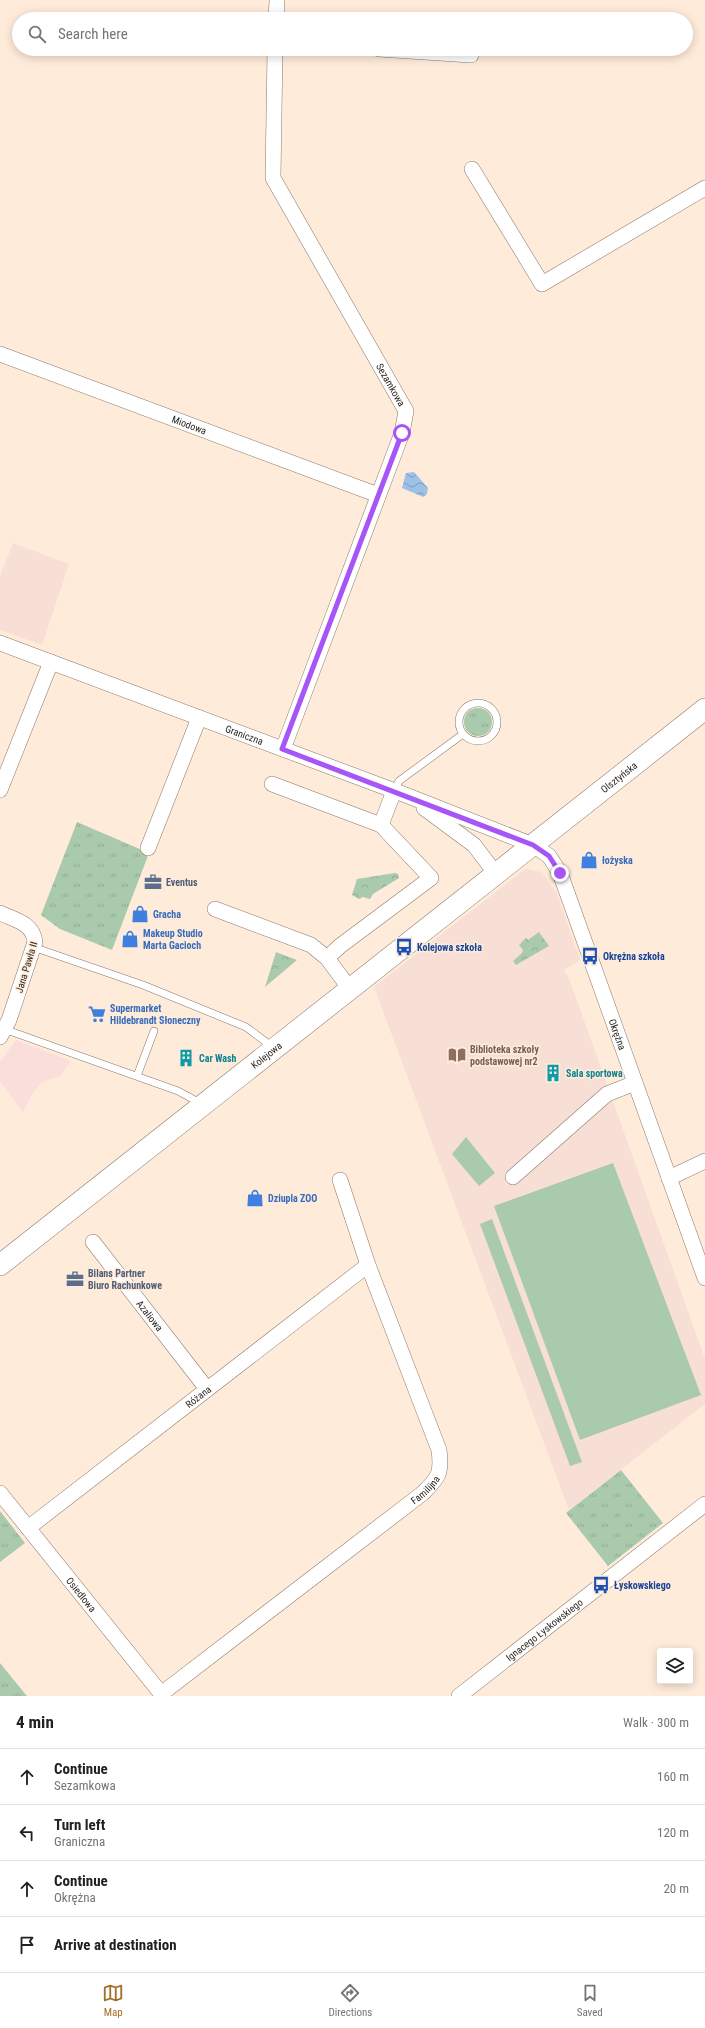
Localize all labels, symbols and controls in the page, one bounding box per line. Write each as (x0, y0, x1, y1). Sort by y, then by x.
search box (12, 12, 693, 56)
icon: search (26, 23, 48, 45)
text: Search here (58, 25, 128, 43)
street label: Sezamkowa (374, 362, 407, 408)
street label: Miodowa (170, 414, 208, 437)
route start (393, 424, 411, 442)
street label: Graniczna (224, 723, 265, 747)
street label: Olsztyńska (599, 760, 640, 795)
shop icon: łożyska (579, 850, 599, 870)
place label: łożyska (602, 855, 633, 866)
route end (551, 864, 569, 882)
office icon: Eventus (143, 872, 163, 892)
place label: Eventus (166, 877, 198, 888)
shop icon: Gracha (130, 904, 150, 924)
place label: Gracha (153, 909, 181, 920)
place label: Makeup Studio Marta Gacioch (143, 928, 203, 951)
shop icon: Makeup Studio Marta Gacioch (120, 929, 140, 949)
bus stop icon: Kolejowa szkoła (394, 937, 414, 957)
street label: Jana Pawła II (13, 940, 39, 994)
place label: Kolejowa szkoła (417, 942, 482, 953)
bus stop icon: Okrężna szkoła (580, 946, 600, 966)
place label: Okrężna szkoła (603, 951, 665, 962)
place label: Supermarket Hildebrandt Słoneczny (110, 1003, 201, 1026)
supermarket icon: Supermarket Hildebrandt Słoneczny (87, 1004, 107, 1024)
street label: Okrężna (607, 1017, 628, 1052)
street label: Kolejowa (249, 1040, 284, 1071)
place label: Biblioteka szkoły podstawowej nr2 (470, 1044, 539, 1067)
library icon: Biblioteka szkoły podstawowej nr2 (447, 1045, 467, 1065)
building icon: Car Wash (176, 1048, 196, 1068)
place label: Car Wash (199, 1053, 237, 1064)
building icon: Sala sportowa (543, 1063, 563, 1083)
place label: Sala sportowa (566, 1068, 623, 1079)
shop icon: Dziupla ZOO (245, 1188, 265, 1208)
place label: Dziupla ZOO (268, 1193, 317, 1204)
place label: Bilans Partner Biuro Rachunkowe (88, 1268, 162, 1291)
office icon: Bilans Partner Biuro Rachunkowe (65, 1269, 85, 1289)
street label: Azaliowa (134, 1298, 165, 1334)
street label: Różana (183, 1383, 213, 1410)
street label: Familijna (409, 1474, 442, 1506)
street label: Osiedlowa (64, 1575, 98, 1614)
bus stop icon: Łyskowskiego (591, 1575, 611, 1595)
place label: Łyskowskiego (614, 1580, 671, 1591)
street label: Ignacego Łyskowskiego (504, 1597, 585, 1663)
map controls (657, 1648, 693, 1684)
button: layers (657, 1648, 693, 1684)
text: 4 min (16, 1712, 54, 1732)
text: Walk · 300 m (623, 1715, 689, 1730)
text: Continue (54, 1760, 108, 1778)
icon: ahead (16, 1766, 38, 1788)
text: 160 m (657, 1769, 689, 1784)
text: Sezamkowa (54, 1778, 116, 1793)
text: Turn left (54, 1816, 105, 1834)
icon: left (16, 1822, 38, 1844)
text: 120 m (657, 1825, 689, 1840)
text: Graniczna (54, 1834, 105, 1849)
text: Continue (54, 1872, 108, 1890)
icon: ahead (16, 1878, 38, 1900)
text: 20 m (663, 1881, 689, 1896)
text: Okrężna (54, 1890, 96, 1905)
icon: arrive (16, 1934, 38, 1956)
text: Arrive at destination (54, 1936, 177, 1954)
tab: Map (102, 1982, 124, 2019)
tab: Directions (328, 1982, 372, 2019)
tab: Saved (577, 1982, 603, 2019)

